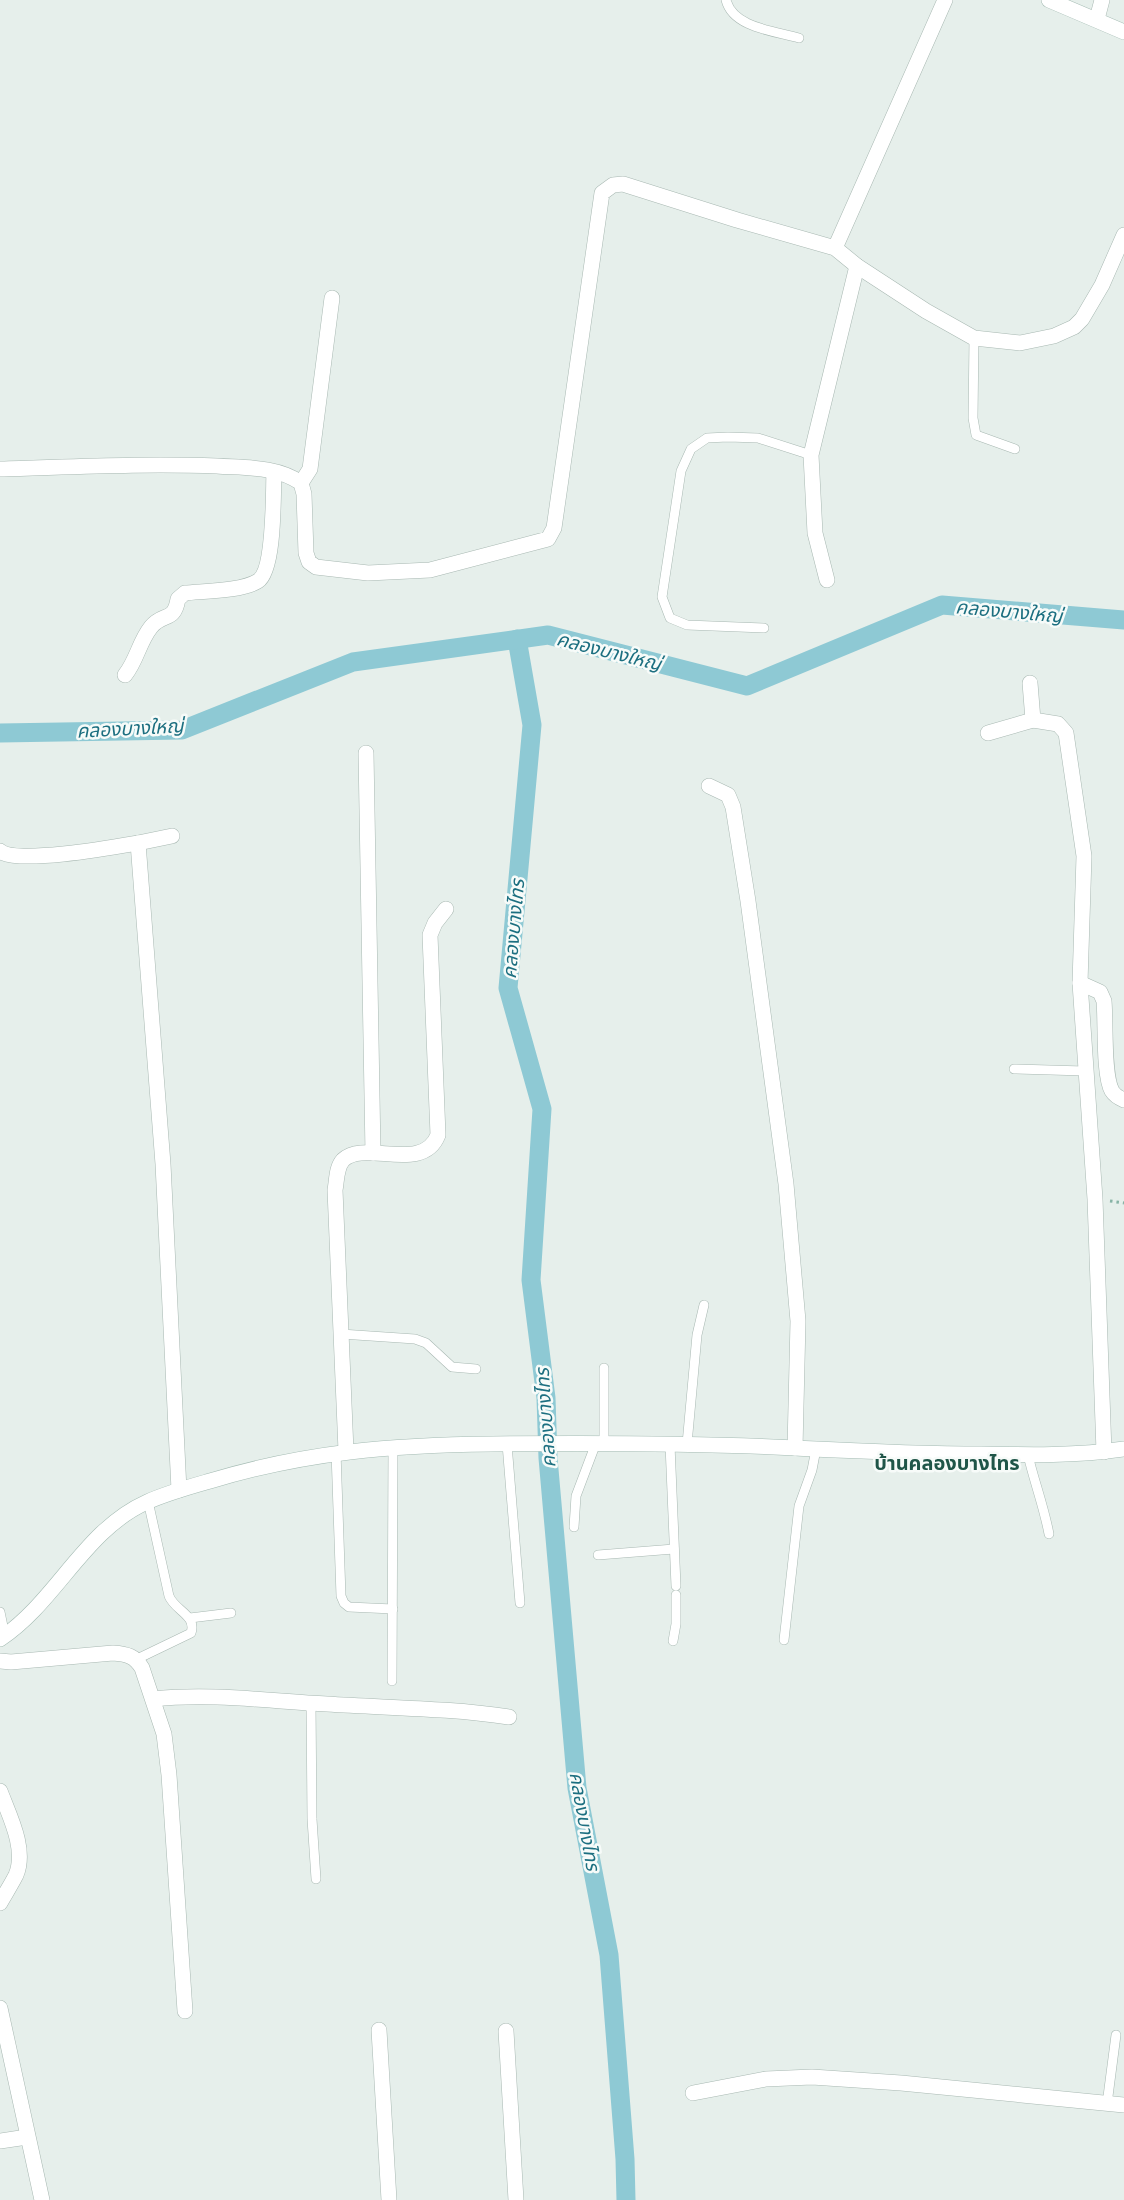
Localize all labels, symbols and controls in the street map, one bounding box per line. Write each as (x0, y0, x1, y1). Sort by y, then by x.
water label: คลองบางใหญ่ (955, 595, 1066, 628)
water label: คลองบางใหญ่ (554, 627, 666, 676)
water label: คลองบางใหญ่ (76, 714, 187, 743)
water label: คลองบางไทร (498, 877, 529, 980)
water label: คลองบางไทร (530, 1366, 560, 1468)
district label: บ้านคลองบางไทร (874, 1451, 1020, 1475)
water label: คลองบางไทร (565, 1770, 605, 1874)

